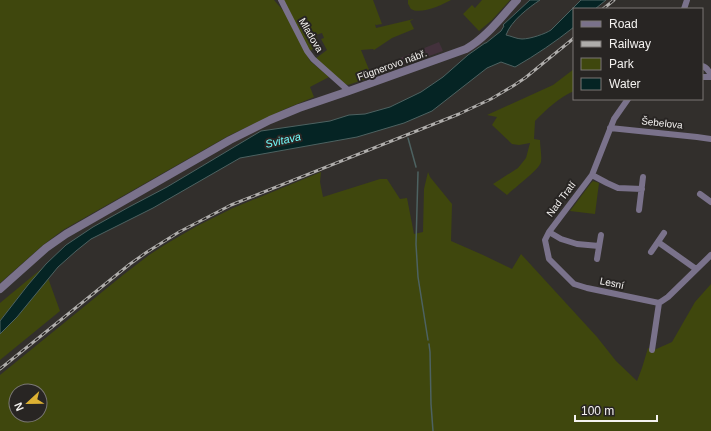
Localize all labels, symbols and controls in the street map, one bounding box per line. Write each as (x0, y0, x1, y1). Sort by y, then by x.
legend (573, 8, 703, 100)
street label: Mladova (297, 16, 325, 54)
text: Road (609, 17, 638, 31)
text: Railway (609, 37, 651, 51)
street label: Fügnerovo nábř. (356, 47, 428, 83)
text: Park (609, 57, 635, 71)
text: Water (609, 77, 641, 91)
street label: Šebelova (641, 114, 684, 131)
water label: Svitava (264, 130, 302, 150)
street label: Nad Tratí (544, 179, 578, 219)
street label: Lesní (599, 275, 625, 291)
north arrow (8, 383, 48, 423)
scale bar (575, 397, 657, 423)
text: N (12, 401, 26, 413)
text: 100 m (581, 404, 614, 418)

